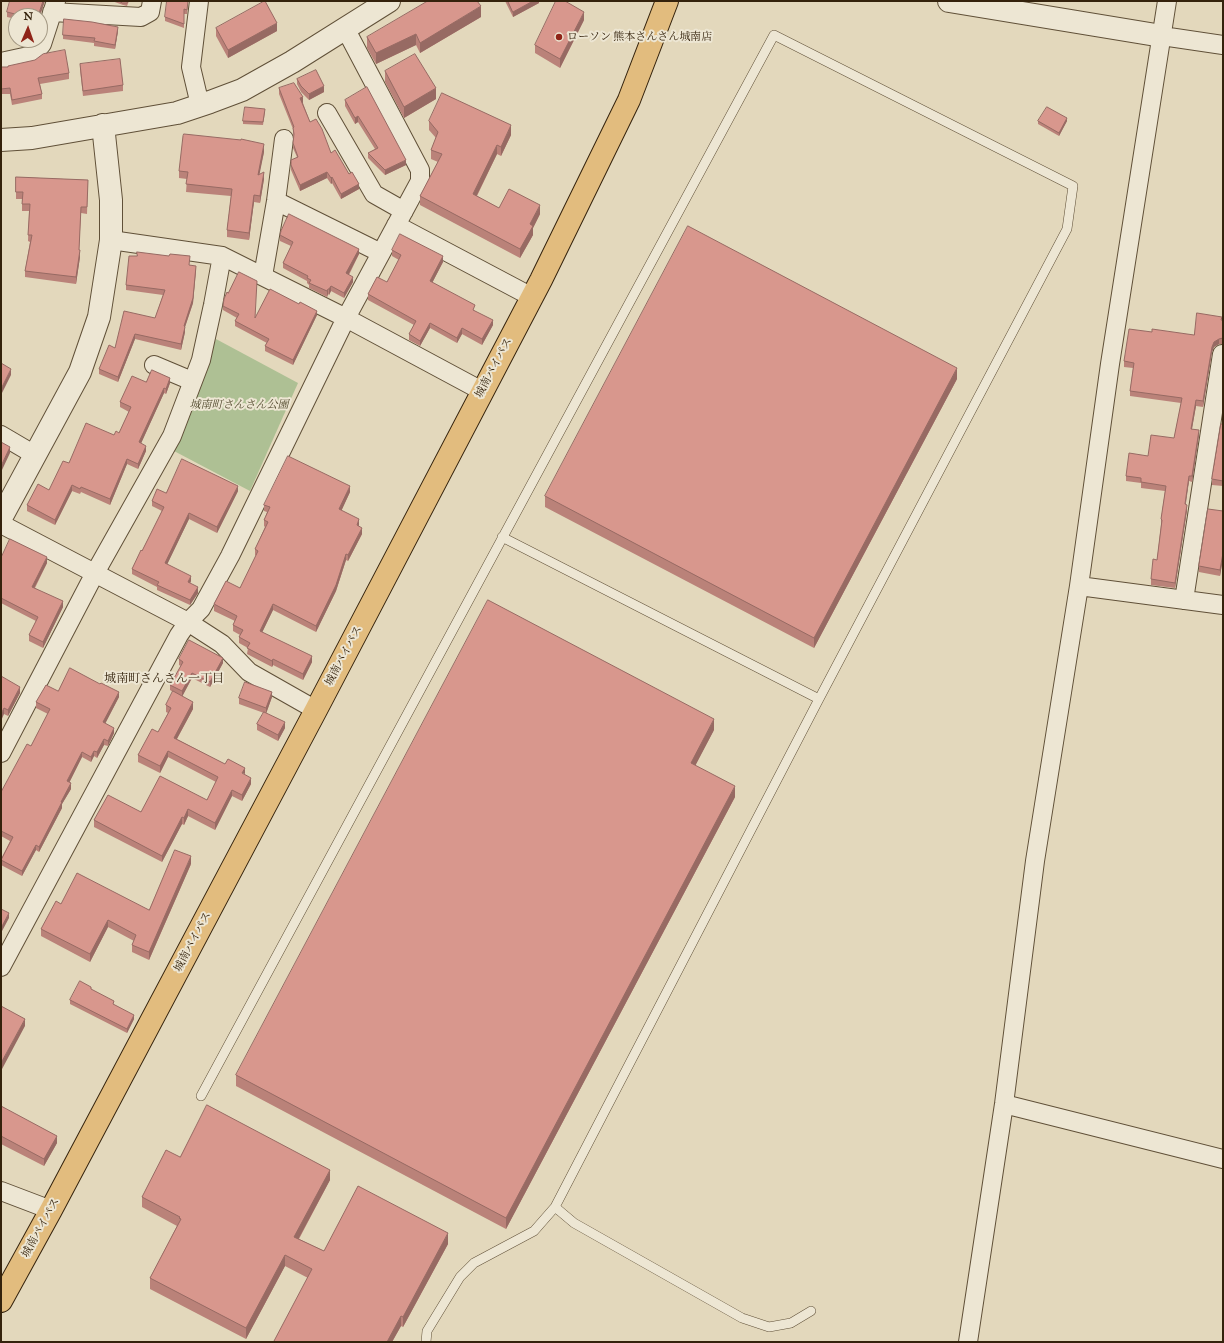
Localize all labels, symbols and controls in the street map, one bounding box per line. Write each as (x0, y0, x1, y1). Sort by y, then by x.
north arrow (8, 8, 48, 48)
text: N (24, 10, 33, 23)
place label: ローソン 熊本さんさん城南店 (567, 30, 712, 44)
marker: ローソン 熊本さんさん城南店 (554, 32, 564, 42)
street label: 城南バイパス (473, 336, 515, 400)
park label: 城南町さんさん公園 (190, 398, 288, 412)
street label: 城南バイパス (323, 624, 365, 688)
district label: 城南町さんさん一丁目 (104, 672, 224, 686)
street label: 城南バイパス (172, 910, 214, 974)
street label: 城南バイパス (19, 1196, 63, 1260)

